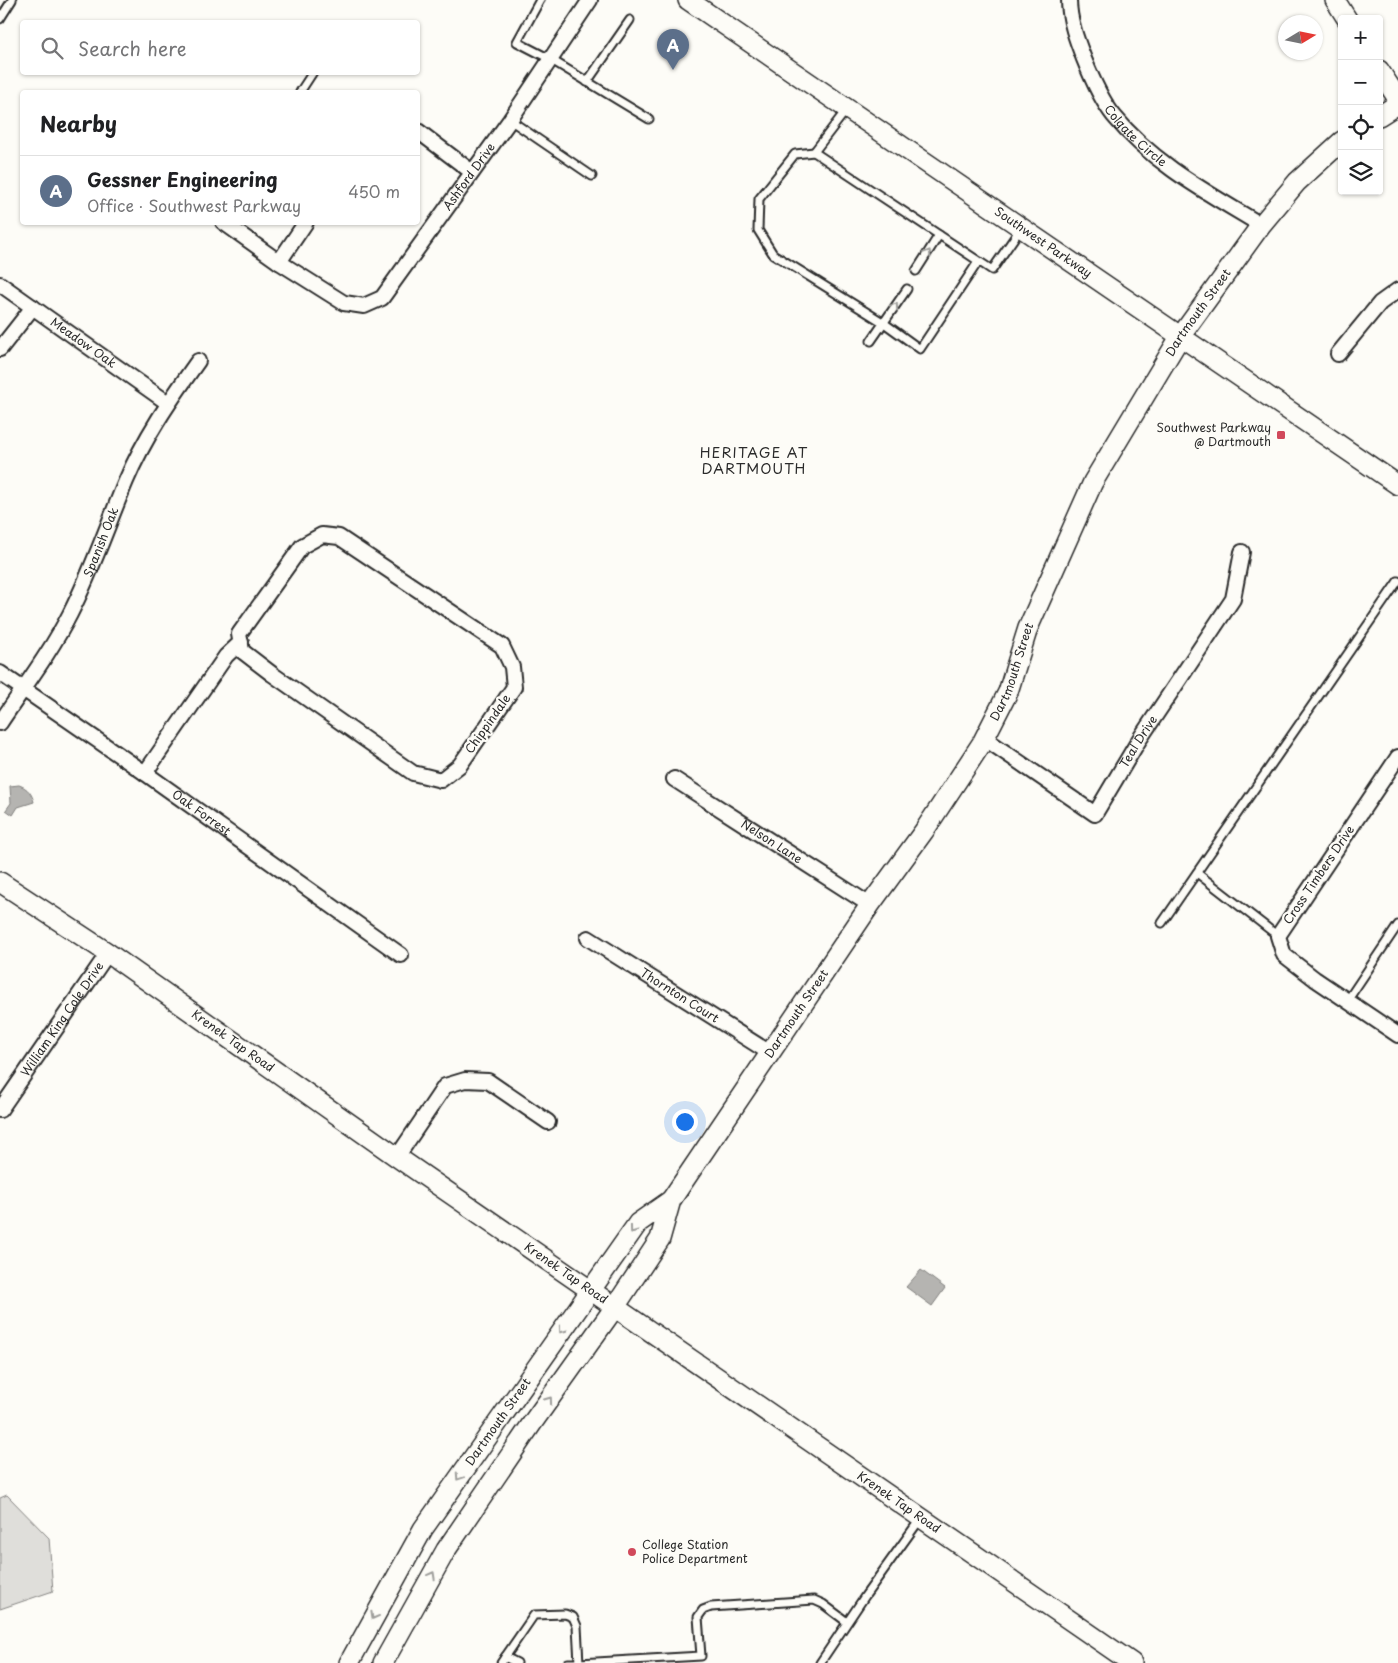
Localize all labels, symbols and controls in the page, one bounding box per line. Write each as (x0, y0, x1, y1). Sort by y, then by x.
north arrow (1278, 15, 1323, 60)
map controls (1338, 15, 1383, 195)
button: + (1338, 15, 1383, 60)
search box (20, 20, 420, 75)
pin: A (657, 29, 689, 70)
icon: search (38, 34, 66, 62)
text: Search here (78, 34, 187, 62)
button: − (1338, 60, 1383, 105)
street label: Colgate Circle (1100, 101, 1171, 171)
button: locate (1338, 105, 1383, 150)
text: Nearby (40, 107, 117, 139)
street label: Ashford Drive (438, 138, 499, 214)
button: layers (1338, 150, 1383, 195)
text: Gessner Engineering (87, 165, 278, 193)
text: A (50, 179, 62, 203)
text: 450 m (348, 179, 400, 203)
text: Office · Southwest Parkway (87, 193, 301, 217)
street label: Southwest Parkway (991, 202, 1096, 281)
one-way arrow (921, 250, 931, 259)
street label: Dartmouth Street (1161, 264, 1235, 359)
one-way arrow (889, 302, 898, 312)
street label: Meadow Oak (47, 313, 120, 372)
place label: Southwest Parkway @ Dartmouth (1157, 418, 1271, 450)
marker: Southwest Parkway @ Dartmouth (1275, 429, 1287, 441)
district label: HERITAGE AT DARTMOUTH (700, 442, 808, 479)
street label: Spanish Oak (78, 504, 122, 580)
street label: Dartmouth Street (985, 619, 1037, 723)
street label: Chippindale (460, 690, 514, 757)
street label: Teal Drive (1115, 711, 1161, 771)
street label: Oak Forrest (169, 785, 235, 839)
street label: Nelson Lane (738, 814, 807, 868)
street label: Cross Timbers Drive (1278, 821, 1358, 928)
street label: William King Cole Drive (16, 958, 107, 1080)
street label: Thornton Court (637, 963, 723, 1027)
street label: Dartmouth Street (759, 965, 832, 1061)
street label: Krenek Tap Road (188, 1005, 279, 1076)
your location (672, 1109, 698, 1135)
one-way arrow (630, 1224, 639, 1234)
street label: Krenek Tap Road (521, 1237, 612, 1308)
one-way arrow (559, 1324, 568, 1334)
street label: Dartmouth Street (460, 1374, 535, 1469)
one-way arrow (543, 1396, 552, 1406)
street label: Krenek Tap Road (854, 1466, 945, 1537)
one-way arrow (456, 1471, 465, 1481)
place label: College Station Police Department (642, 1535, 748, 1567)
marker: College Station Police Department (626, 1546, 638, 1558)
one-way arrow (426, 1571, 436, 1580)
one-way arrow (371, 1611, 381, 1620)

